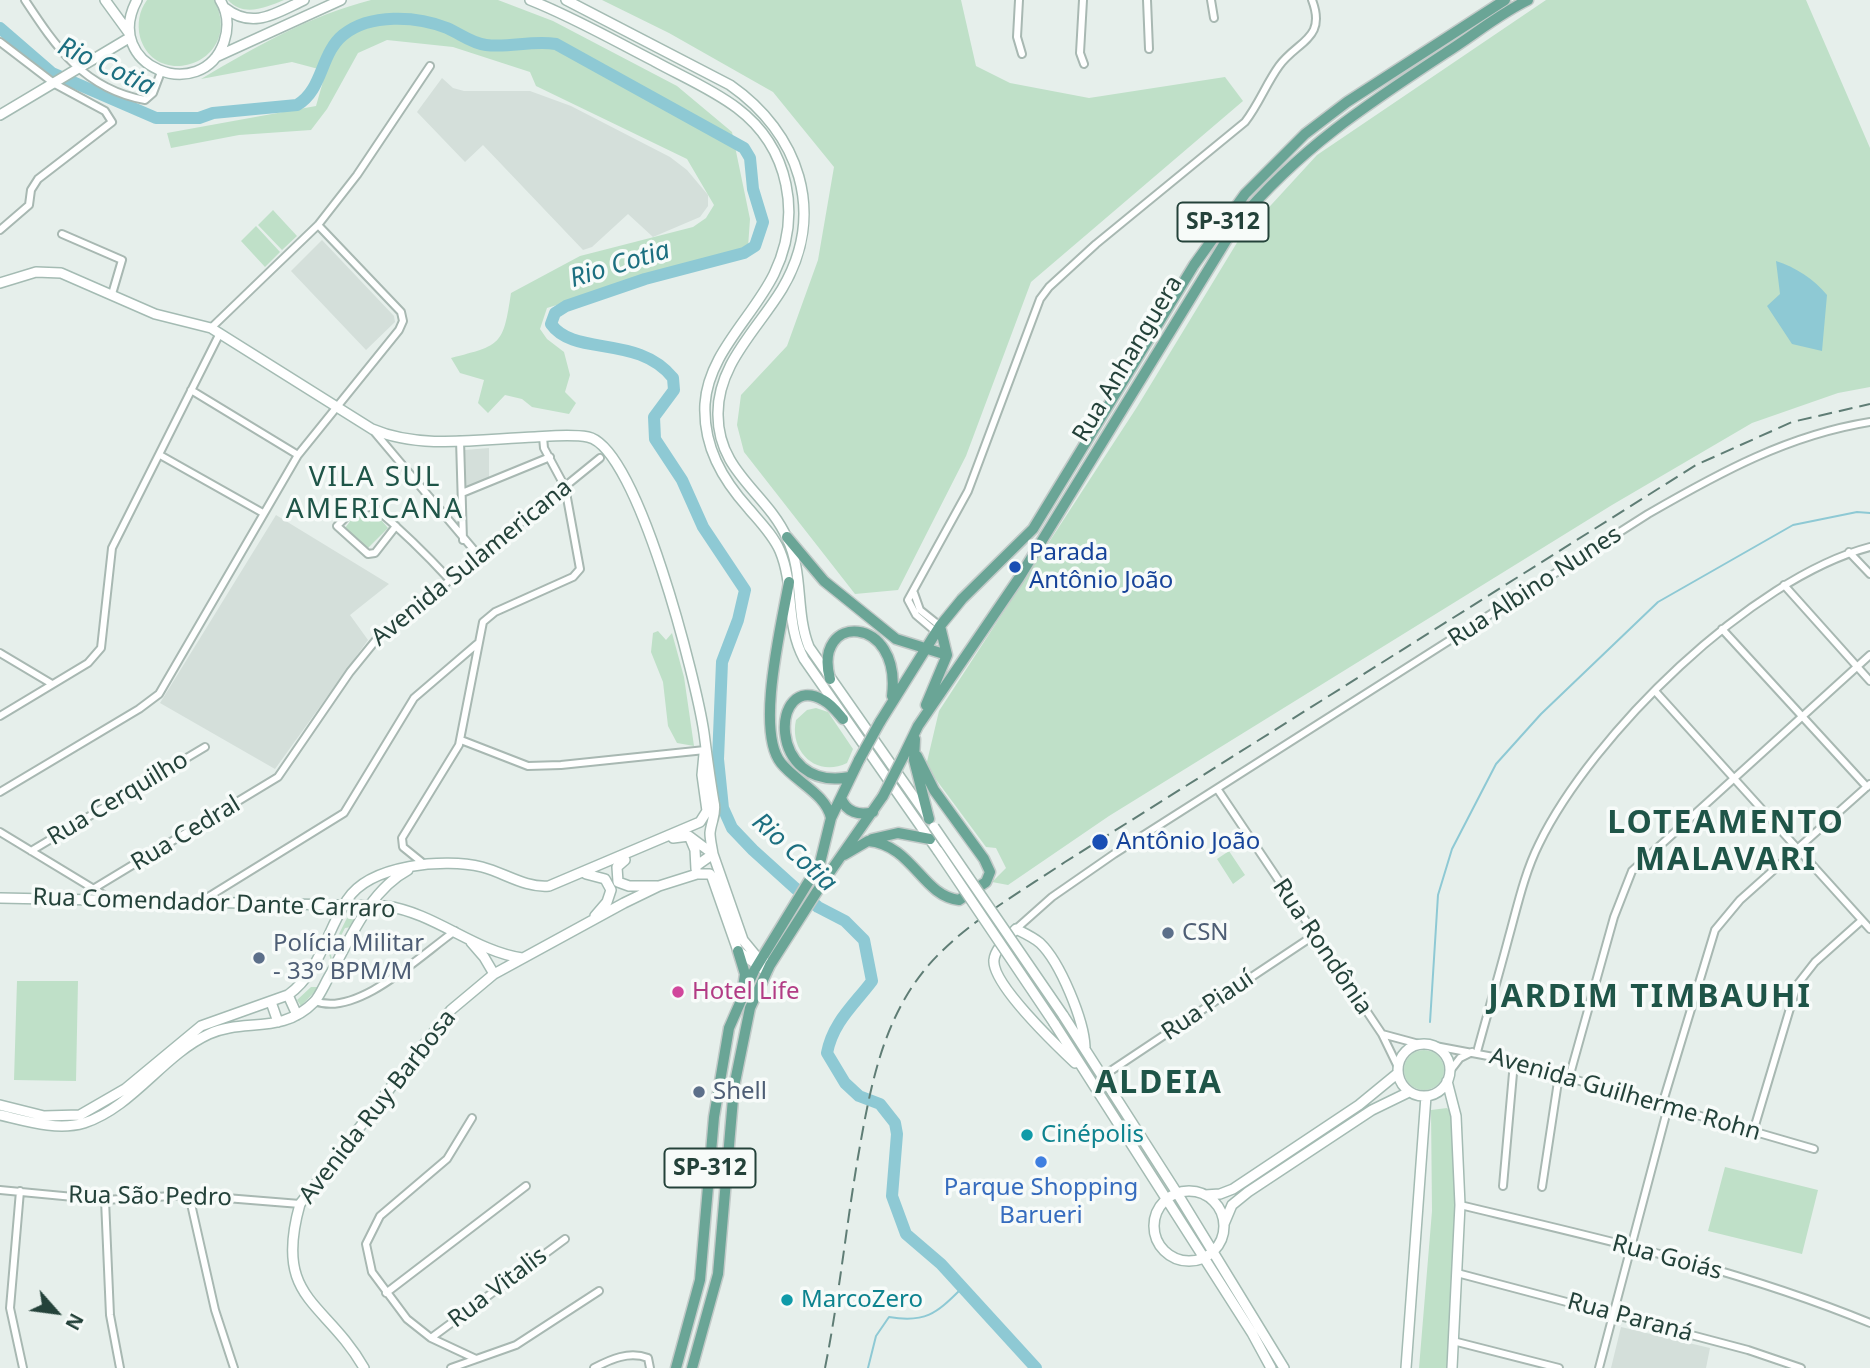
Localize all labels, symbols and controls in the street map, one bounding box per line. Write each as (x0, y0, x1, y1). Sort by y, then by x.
water label: Rio Cotia (53, 31, 159, 103)
road number: SP-312 (1178, 202, 1268, 242)
water label: Rio Cotia (566, 235, 674, 295)
street label: Rua Anhanguera (1067, 271, 1189, 447)
district label: VILA SUL AMERICANA (287, 461, 463, 527)
street label: Avenida Sulamericana (366, 473, 578, 653)
street label: Rua Albino Nunes (1443, 520, 1627, 654)
place label: Parada Antônio João (1029, 539, 1173, 595)
marker: Parada Antônio João (1007, 559, 1023, 575)
street label: Rua Cerquilho (42, 746, 194, 852)
street label: Rua Cedral (126, 790, 246, 878)
district label: LOTEAMENTO MALAVARI (1609, 805, 1843, 880)
water label: Rio Cotia (745, 807, 843, 899)
place label: Antônio João (1116, 828, 1260, 856)
marker: Antônio João (1090, 832, 1110, 852)
street label: Rua Rondônia (1266, 874, 1378, 1020)
street label: Rua Comendador Dante Carraro (32, 883, 396, 925)
place label: CSN (1182, 919, 1229, 947)
marker: CSN (1160, 925, 1176, 941)
place label: Polícia Militar - 33º BPM/M (273, 930, 424, 986)
marker: Polícia Militar - 33º BPM/M (251, 950, 267, 966)
street label: Rua Piauí (1157, 965, 1259, 1047)
place label: Hotel Life (692, 978, 799, 1006)
district label: JARDIM TIMBAUHI (1490, 979, 1810, 1017)
marker: Hotel Life (670, 984, 686, 1000)
street label: Avenida Ruy Barbosa (293, 1004, 463, 1210)
street label: Avenida Guilherme Rohn (1486, 1042, 1764, 1148)
district label: ALDEIA (1096, 1065, 1222, 1103)
place label: Shell (713, 1078, 767, 1106)
marker: Shell (691, 1084, 707, 1100)
place label: Cinépolis (1041, 1121, 1144, 1149)
marker: Cinépolis (1019, 1127, 1035, 1143)
road number: SP-312 (664, 1148, 756, 1188)
marker: Parque Shopping Barueri (1033, 1154, 1049, 1170)
place label: Parque Shopping Barueri (944, 1174, 1138, 1230)
street label: Rua São Pedro (68, 1181, 232, 1213)
street label: Rua Goiás (1609, 1230, 1725, 1286)
street label: Rua Vitalis (443, 1242, 553, 1334)
north arrow (21, 1277, 91, 1347)
place label: MarcoZero (801, 1286, 923, 1314)
street label: Rua Paraná (1564, 1287, 1696, 1349)
marker: MarcoZero (779, 1292, 795, 1308)
text: N (59, 1309, 90, 1335)

